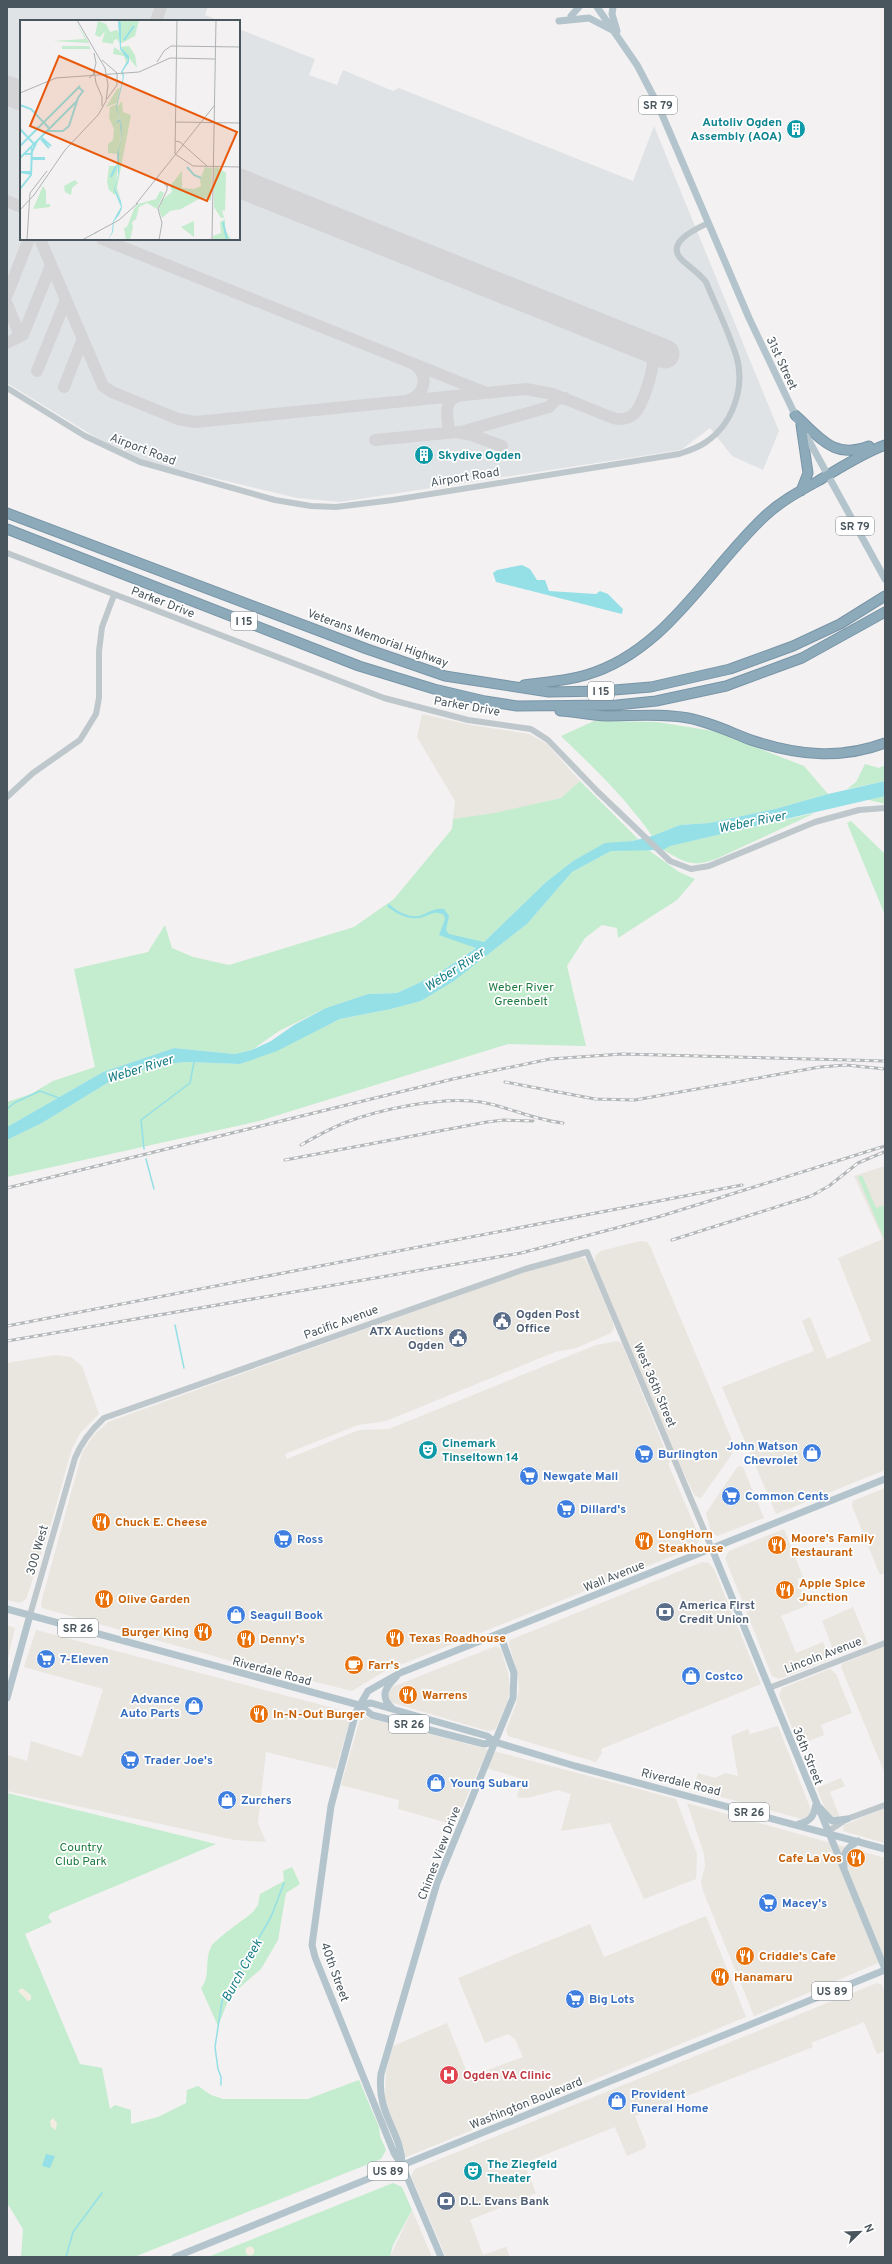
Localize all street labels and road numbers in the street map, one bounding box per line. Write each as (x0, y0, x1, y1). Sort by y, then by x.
road number: SR 79 (639, 96, 677, 114)
street label: 31st Street (762, 334, 800, 393)
street label: Airport Road (107, 430, 178, 470)
street label: Airport Road (430, 465, 501, 491)
road number: SR 79 (836, 517, 874, 535)
street label: Parker Drive (129, 583, 197, 622)
street label: Veterans Memorial Highway (305, 606, 451, 672)
road number: I 15 (231, 612, 257, 630)
road number: I 15 (588, 682, 614, 700)
street label: Parker Drive (432, 693, 501, 721)
street label: Pacific Avenue (302, 1302, 381, 1344)
street label: West 36th Street (629, 1341, 679, 1430)
street label: 300 West (23, 1523, 53, 1577)
street label: Wall Avenue (581, 1557, 647, 1596)
road number: SR 26 (58, 1619, 98, 1637)
street label: Lincoln Avenue (782, 1634, 864, 1678)
street label: Riverdale Road (230, 1654, 313, 1690)
road number: SR 26 (389, 1715, 429, 1733)
street label: 36th Street (788, 1725, 826, 1788)
street label: Riverdale Road (639, 1765, 722, 1801)
road number: SR 26 (729, 1803, 769, 1821)
street label: Chimes View Drive (415, 1804, 465, 1903)
street label: 40th Street (316, 1940, 352, 2004)
road number: US 89 (812, 1982, 852, 2000)
street label: Washington Boulevard (468, 2074, 585, 2134)
road number: US 89 (368, 2162, 408, 2180)

